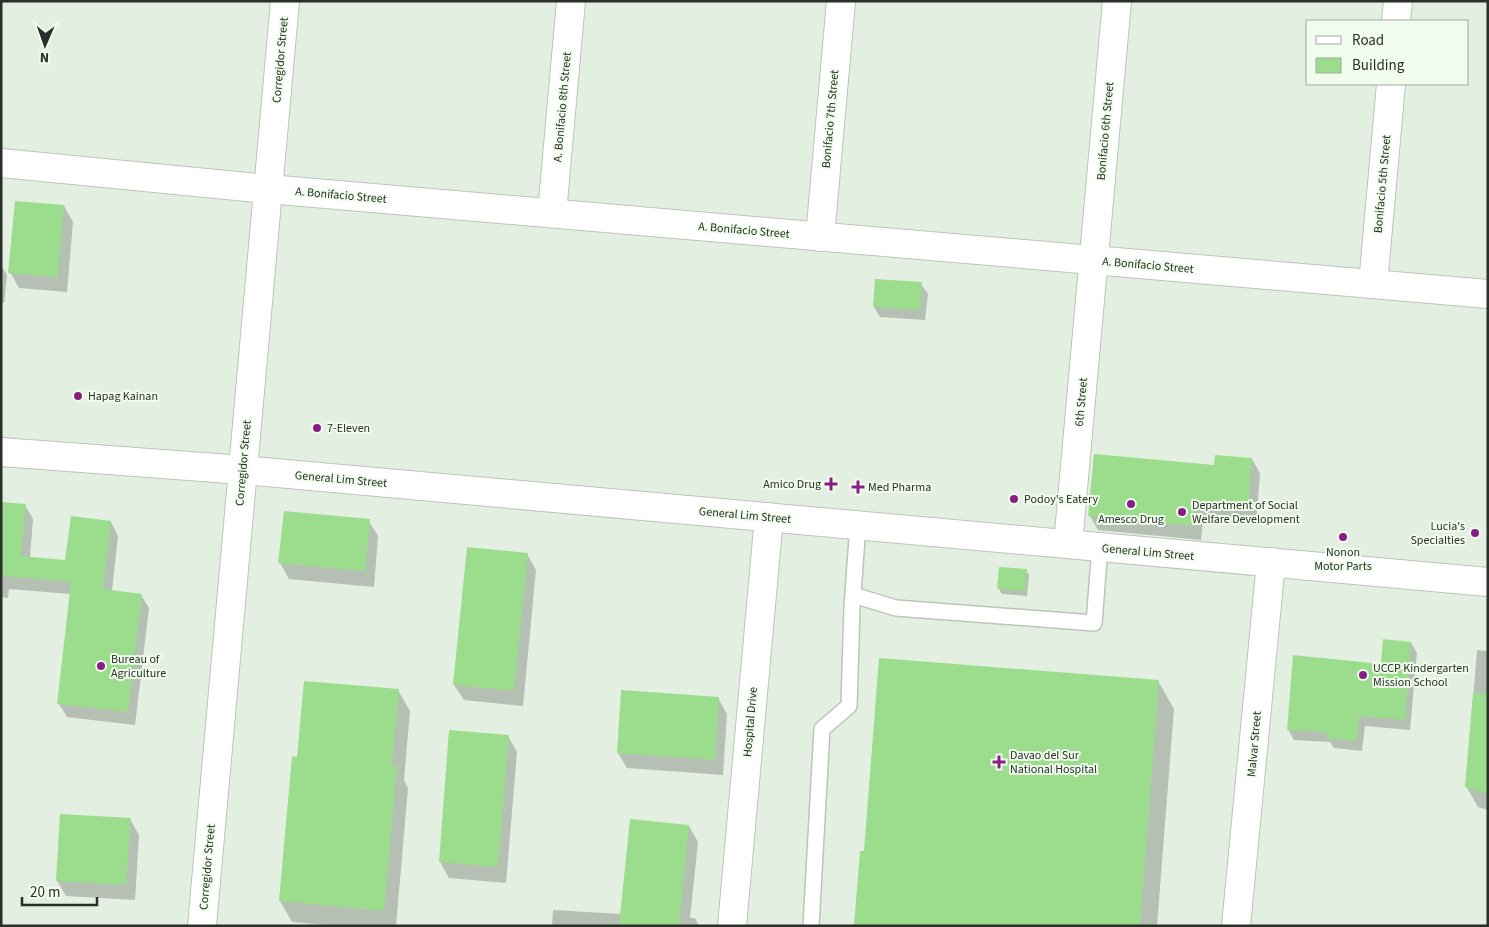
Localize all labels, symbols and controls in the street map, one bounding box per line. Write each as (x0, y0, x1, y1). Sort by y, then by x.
street label: Corregidor Street (268, 16, 293, 104)
north arrow (20, 20, 70, 70)
legend (1306, 20, 1469, 85)
text: Road (1352, 30, 1384, 51)
text: N (40, 47, 50, 67)
street label: A. Bonifacio 8th Street (549, 51, 576, 163)
text: Building (1352, 55, 1405, 76)
street label: Bonifacio 7th Street (818, 69, 843, 169)
street label: Bonifacio 6th Street (1093, 81, 1118, 181)
street label: Bonifacio 5th Street (1370, 134, 1395, 234)
street label: A. Bonifacio Street (295, 183, 387, 208)
street label: A. Bonifacio Street (698, 218, 790, 243)
street label: A. Bonifacio Street (1102, 253, 1194, 278)
street label: 6th Street (1071, 377, 1092, 427)
place label: Hapag Kainan (88, 388, 158, 405)
marker: Hapag Kainan (72, 390, 84, 402)
street label: Corregidor Street (231, 419, 256, 507)
place label: 7-Eleven (327, 420, 370, 437)
marker: 7-Eleven (311, 422, 323, 434)
street label: General Lim Street (294, 467, 388, 492)
place label: Amico Drug (763, 476, 821, 493)
marker: Amico Drug (825, 478, 837, 490)
place label: Med Pharma (868, 479, 931, 496)
marker: Med Pharma (852, 481, 864, 493)
place label: Podoy's Eatery (1024, 491, 1098, 508)
marker: Podoy's Eatery (1008, 493, 1020, 505)
place label: Department of Social Welfare Development (1192, 497, 1300, 528)
marker: Amesco Drug (1125, 498, 1137, 510)
street label: General Lim Street (698, 503, 792, 528)
marker: Department of Social Welfare Development (1176, 506, 1188, 518)
place label: Amesco Drug (1098, 511, 1164, 528)
place label: Lucia's Specialties (1410, 518, 1465, 549)
marker: Lucia's Specialties (1469, 527, 1481, 539)
marker: Nonon Motor Parts (1337, 531, 1349, 543)
street label: General Lim Street (1101, 540, 1195, 565)
place label: Nonon Motor Parts (1314, 544, 1372, 575)
place label: Bureau of Agriculture (111, 651, 166, 682)
marker: Bureau of Agriculture (95, 660, 107, 672)
place label: UCCP Kindergarten Mission School (1373, 660, 1469, 691)
marker: UCCP Kindergarten Mission School (1357, 669, 1369, 681)
street label: Hospital Drive (739, 686, 762, 758)
street label: Malvar Street (1243, 710, 1266, 778)
place label: Davao del Sur National Hospital (1010, 747, 1097, 778)
marker: Davao del Sur National Hospital (992, 755, 1006, 769)
street label: Corregidor Street (195, 823, 220, 911)
scale bar (22, 874, 98, 906)
text: 20 m (30, 882, 60, 903)

